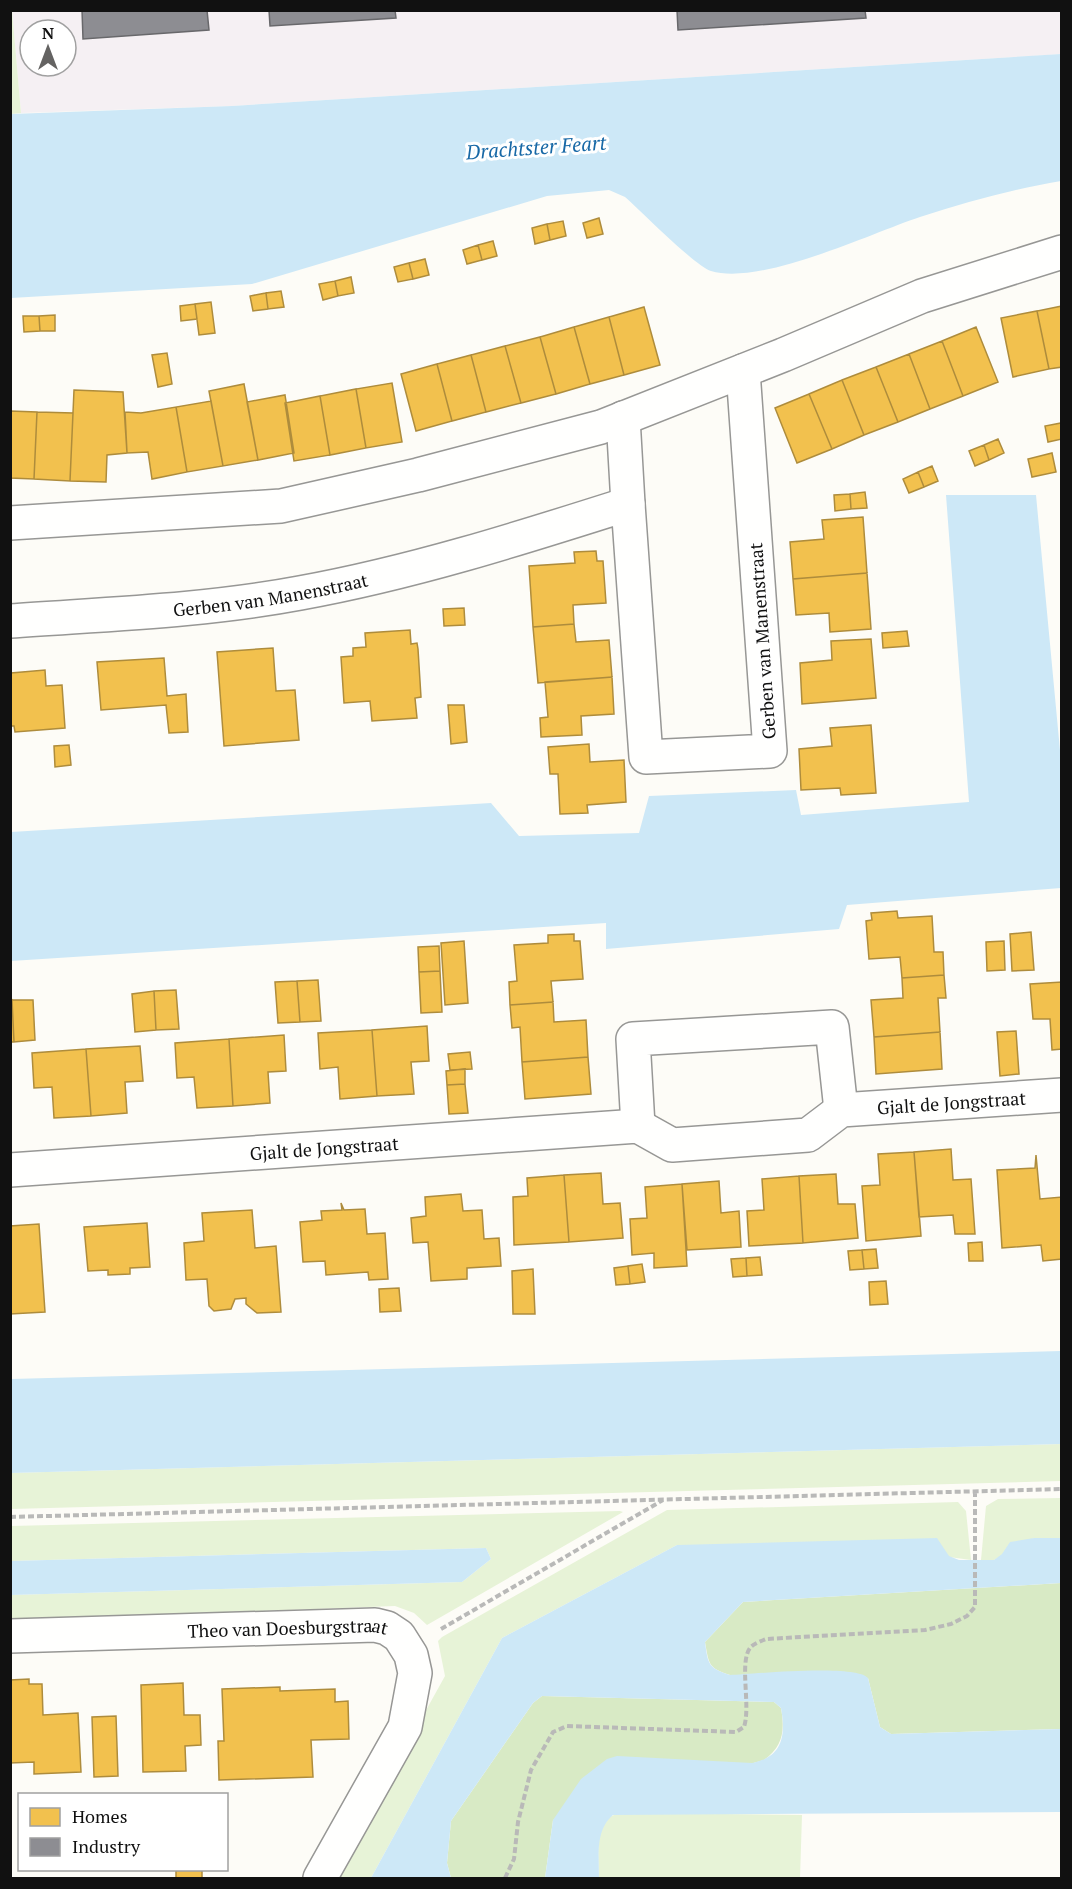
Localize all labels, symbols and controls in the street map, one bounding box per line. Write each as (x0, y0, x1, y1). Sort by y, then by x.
north arrow (18, 18, 78, 78)
text: N (42, 22, 54, 44)
water label: Drachtster Feart (464, 129, 608, 165)
street label: Gerben van Manenstraat (743, 542, 781, 740)
street label: Gerben van Manenstraat (172, 567, 371, 622)
street label: Gjalt de Jongstraat (876, 1085, 1027, 1120)
street label: Gjalt de Jongstraat (249, 1131, 400, 1165)
street label: Theo van Doesburgstraat (187, 1613, 391, 1643)
legend (18, 1793, 228, 1871)
text: Homes (72, 1804, 127, 1828)
text: Industry (72, 1834, 141, 1858)

